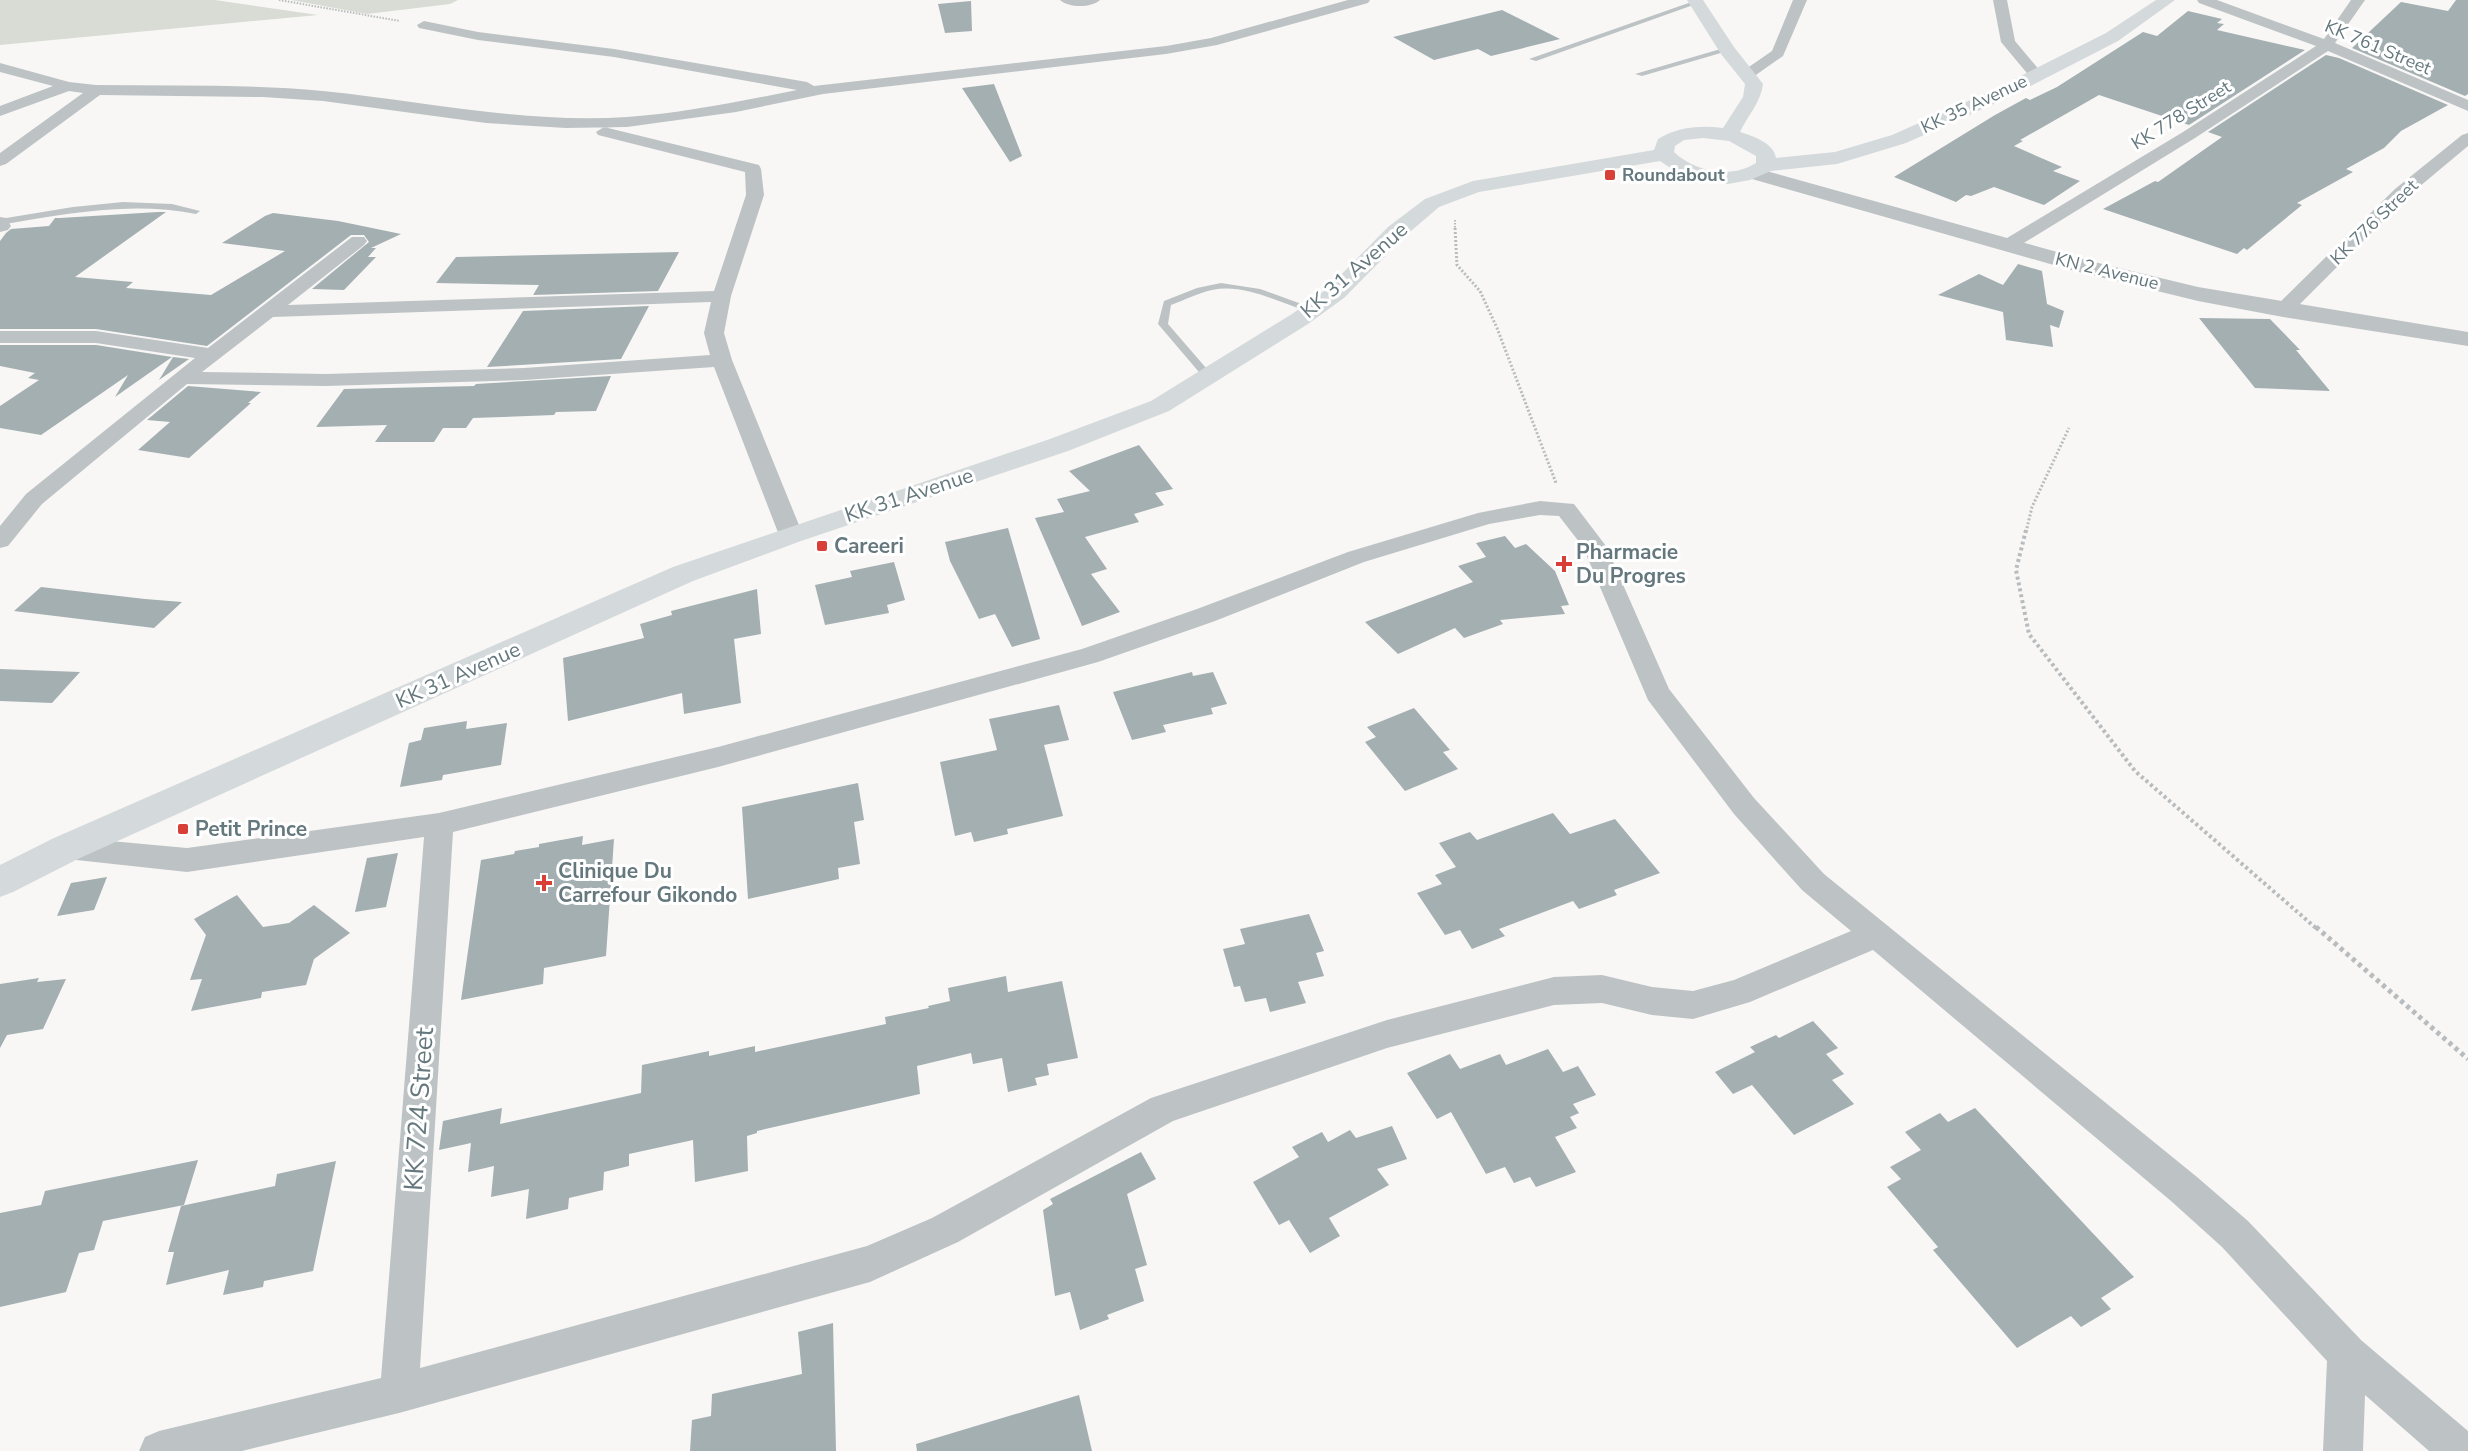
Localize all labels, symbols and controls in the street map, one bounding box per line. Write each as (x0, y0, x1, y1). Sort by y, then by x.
street label: KK 761 Street (2321, 14, 2435, 80)
street label: KK 35 Avenue (1917, 69, 2031, 139)
street label: KK 778 Street (2127, 74, 2236, 155)
place label: Roundabout (1622, 163, 1725, 187)
marker: Roundabout (1603, 168, 1617, 182)
street label: KK 776 Street (2325, 174, 2424, 270)
street label: KK 31 Avenue (1294, 216, 1414, 324)
street label: KN 2 Avenue (2053, 247, 2161, 295)
street label: KK 31 Avenue (841, 461, 977, 529)
place label: Careeri (834, 532, 904, 560)
place label: Pharmacie Du Progres (1576, 538, 1686, 590)
marker: Careeri (815, 539, 829, 553)
marker: Pharmacie Du Progres (1557, 557, 1571, 571)
street label: KK 31 Avenue (391, 635, 525, 715)
place label: Petit Prince (195, 815, 307, 843)
marker: Petit Prince (176, 822, 190, 836)
place label: Clinique Du Carrefour Gikondo (558, 857, 737, 909)
marker: Clinique Du Carrefour Gikondo (535, 874, 553, 892)
street label: KK 724 Street (396, 1025, 442, 1192)

